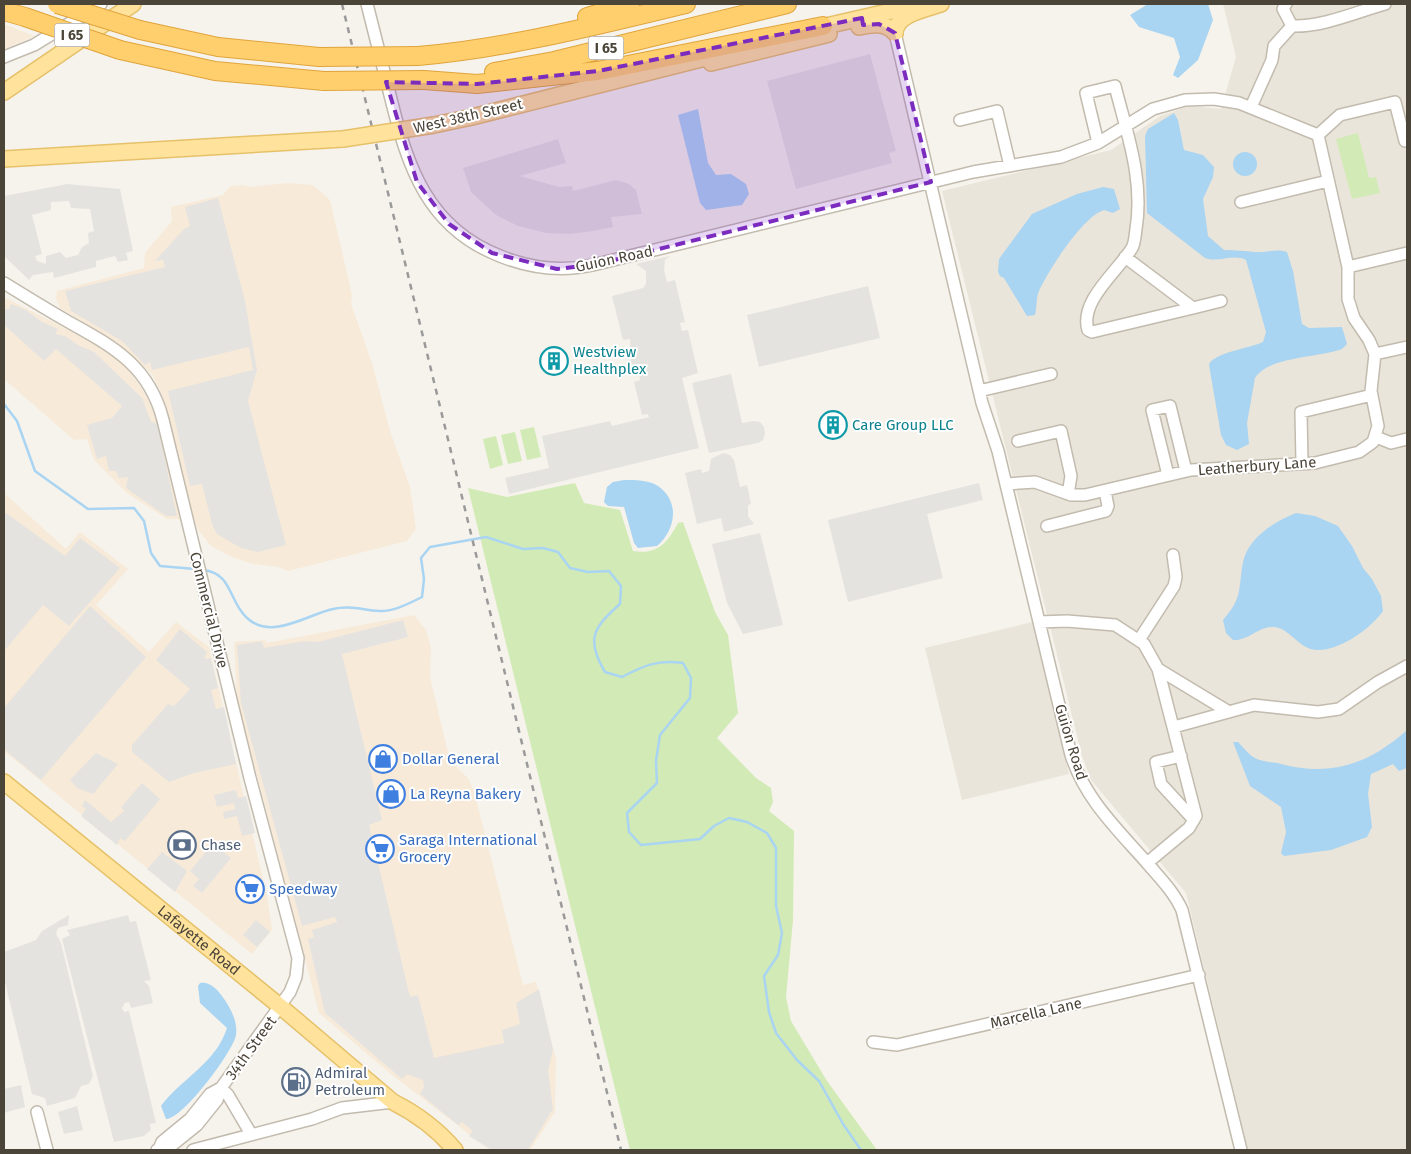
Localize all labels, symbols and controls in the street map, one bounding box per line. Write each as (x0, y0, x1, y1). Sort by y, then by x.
road number: I 65 (54, 24, 90, 46)
road number: I 65 (588, 36, 624, 59)
street label: West 38th Street (412, 95, 525, 137)
street label: Guion Road (574, 242, 654, 276)
place label: Westview Healthplex (573, 343, 647, 378)
building icon: Westview Healthplex (539, 346, 569, 376)
building icon: Care Group LLC (818, 410, 848, 440)
place label: Care Group LLC (852, 416, 954, 434)
street label: Leatherbury Lane (1197, 453, 1317, 479)
street label: Commercial Drive (186, 550, 232, 670)
street label: Guion Road (1051, 702, 1091, 782)
shop icon: Dollar General (368, 744, 398, 774)
place label: Dollar General (402, 750, 500, 768)
shop icon: La Reyna Bakery (376, 779, 406, 809)
place label: La Reyna Bakery (410, 785, 522, 803)
bank icon: Chase (167, 830, 197, 860)
place label: Saraga International Grocery (399, 831, 538, 866)
supermarket icon: Saraga International Grocery (365, 834, 395, 864)
place label: Chase (201, 836, 241, 854)
supermarket icon: Speedway (235, 874, 265, 904)
place label: Speedway (269, 880, 338, 898)
street label: Lafayette Road (154, 901, 244, 979)
street label: Marcella Lane (988, 994, 1084, 1032)
street label: 34th Street (222, 1012, 280, 1083)
place label: Admiral Petroleum (315, 1064, 385, 1099)
fuel station icon: Admiral Petroleum (281, 1067, 311, 1097)

